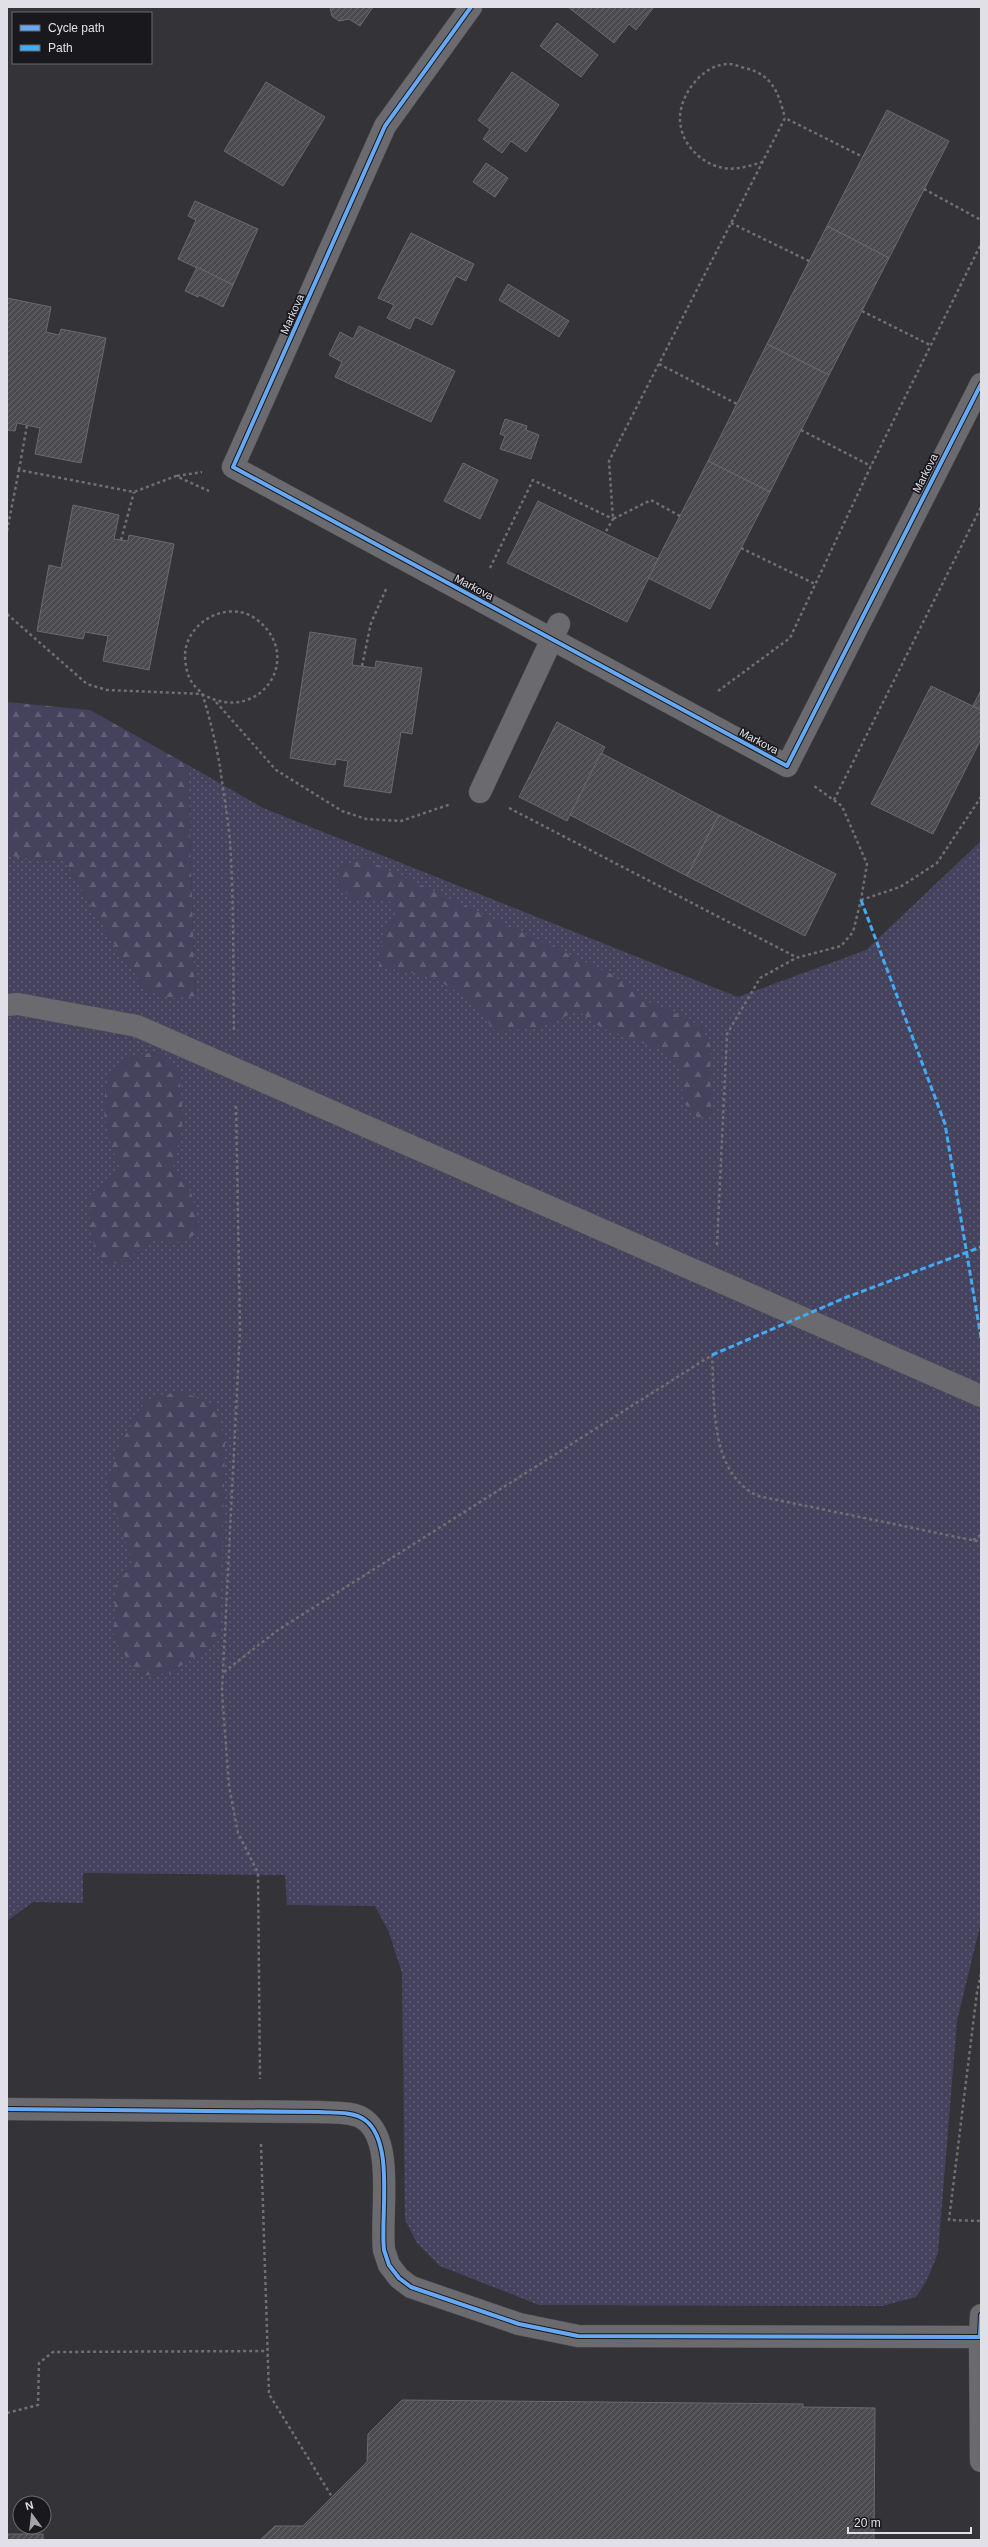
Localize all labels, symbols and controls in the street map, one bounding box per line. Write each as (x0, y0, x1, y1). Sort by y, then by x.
legend (12, 12, 152, 64)
text: Cycle path (48, 21, 105, 35)
text: Path (48, 41, 73, 55)
street label: Markova (278, 291, 306, 336)
street label: Markova (910, 451, 940, 495)
street label: Markova (453, 572, 496, 603)
street label: Markova (738, 726, 781, 757)
north arrow (12, 2495, 52, 2535)
text: N (24, 2499, 35, 2512)
scale bar (848, 2509, 971, 2535)
text: 20 m (854, 2516, 881, 2530)

